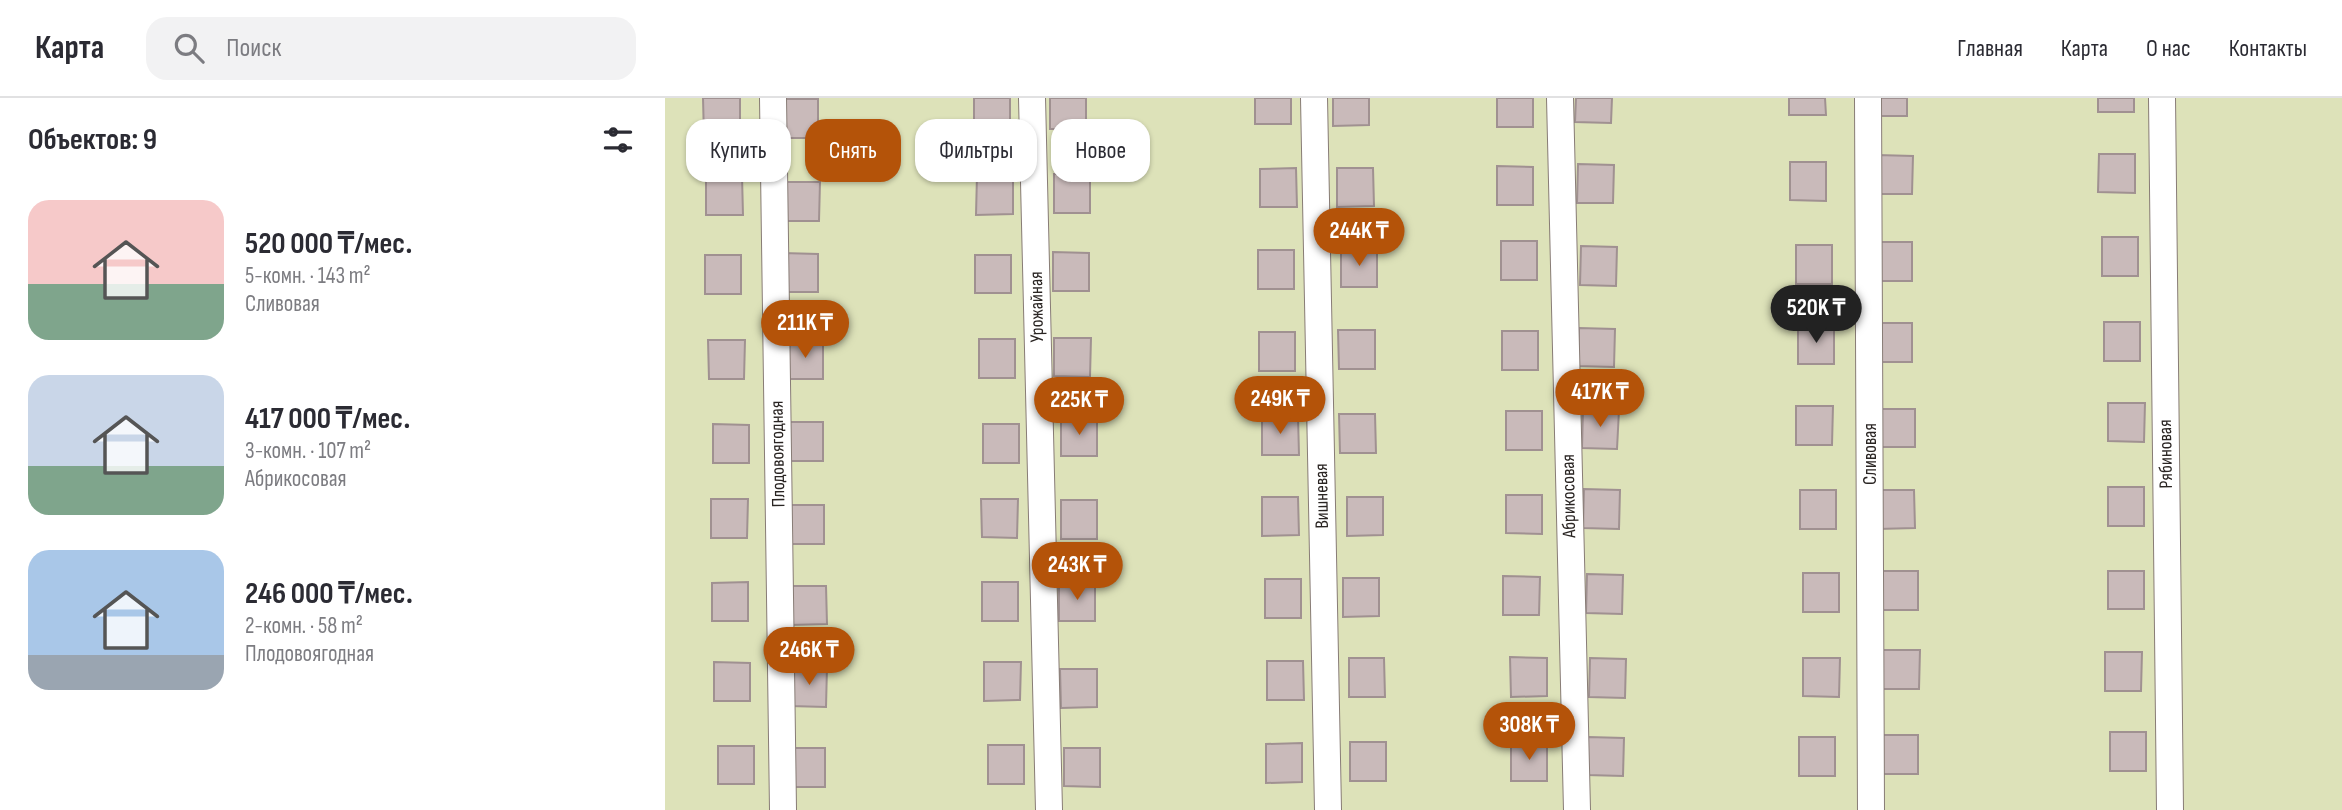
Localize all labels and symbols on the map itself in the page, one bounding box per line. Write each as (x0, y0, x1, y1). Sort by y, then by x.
pin: 244K ₸ (1302, 208, 1416, 268)
street label: Урожайная (1025, 271, 1049, 343)
pin: 520K ₸ (1759, 286, 1873, 345)
pin: 211K ₸ (748, 300, 862, 360)
pin: 417K ₸ (1543, 370, 1657, 429)
pin: 249K ₸ (1223, 376, 1337, 436)
pin: 225K ₸ (1022, 378, 1136, 437)
street label: Плодовоягодная (766, 401, 790, 507)
street label: Рябиновая (2154, 419, 2178, 489)
street label: Сливовая (1859, 423, 1882, 485)
street label: Абрикосовая (1557, 454, 1581, 539)
street label: Вишневая (1310, 463, 1334, 529)
pin: 243K ₸ (1020, 542, 1134, 602)
pin: 246K ₸ (752, 628, 866, 687)
pin: 308K ₸ (1472, 702, 1586, 762)

